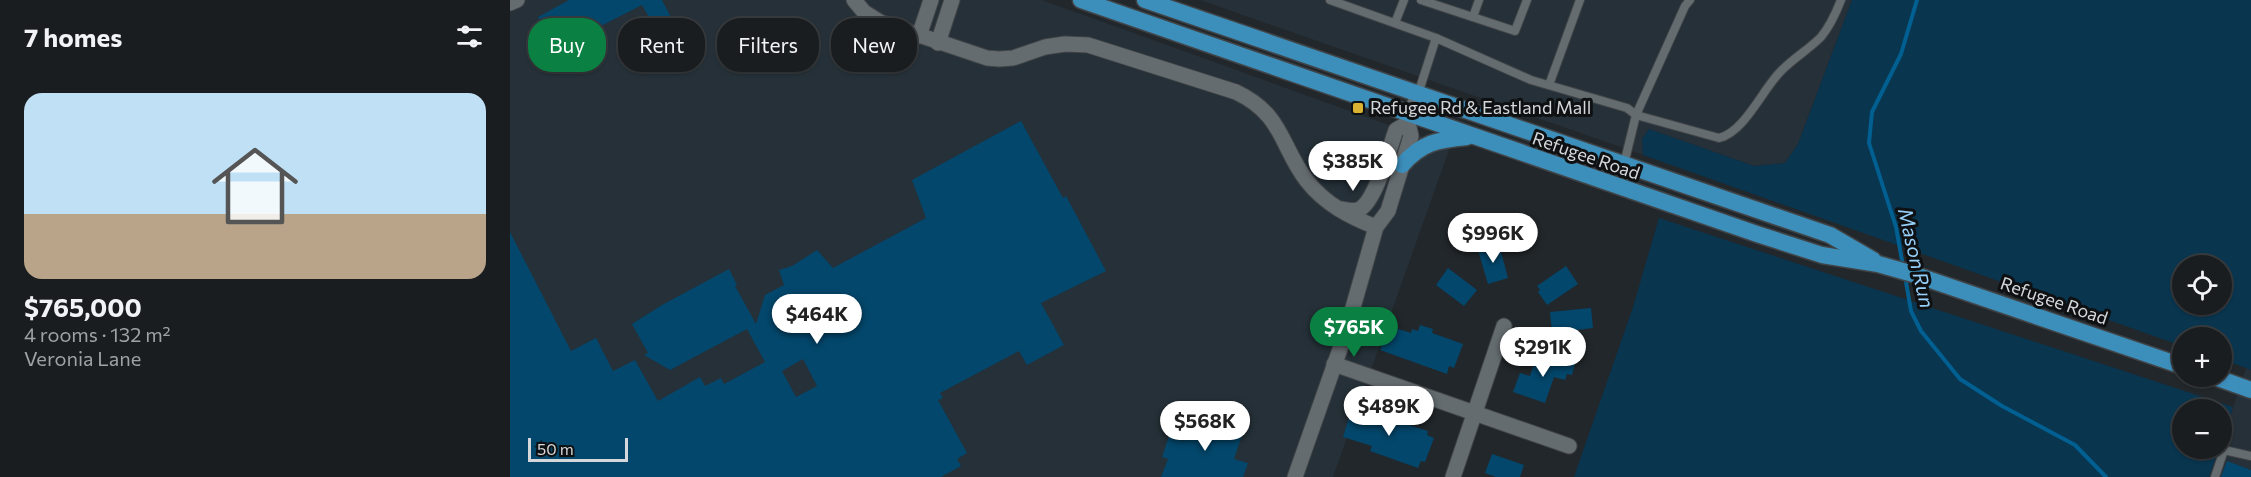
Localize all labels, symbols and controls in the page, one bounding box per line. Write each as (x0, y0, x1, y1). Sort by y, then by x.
chip: Buy (528, 18, 606, 72)
chip: Rent (618, 18, 705, 72)
chip: Filters (717, 18, 819, 72)
chip: New (831, 18, 917, 72)
icon: filters (453, 20, 486, 53)
text: 7 homes (24, 21, 122, 52)
place label: Refugee Rd & Eastland Mall (1370, 96, 1591, 118)
marker: Refugee Rd & Eastland Mall (1351, 101, 1365, 115)
street label: Refugee Road (1530, 126, 1643, 184)
icon: home (201, 132, 309, 240)
pin: $385K (1311, 141, 1395, 192)
text: $385K (1322, 148, 1384, 172)
water label: Mason Run (1894, 206, 1940, 310)
pin: $996K (1451, 213, 1535, 264)
text: $996K (1462, 220, 1524, 244)
map controls (2172, 255, 2232, 459)
button: locate (2172, 255, 2232, 315)
street label: Refugee Road (1998, 271, 2111, 329)
text: $765,000 (24, 291, 142, 322)
pin: $464K (775, 294, 859, 345)
text: $464K (786, 301, 848, 325)
pin: $765K (1312, 307, 1396, 358)
text: $765K (1324, 314, 1384, 338)
text: 4 rooms · 132 m² (24, 322, 171, 346)
pin: $291K (1501, 327, 1585, 378)
button: + (2172, 327, 2232, 387)
text: $291K (1514, 334, 1572, 358)
text: Veronia Lane (24, 346, 141, 370)
pin: $489K (1347, 386, 1431, 437)
text: $489K (1358, 393, 1420, 417)
button: − (2172, 399, 2232, 459)
pin: $568K (1163, 401, 1247, 452)
text: $568K (1174, 408, 1236, 432)
scale bar (528, 435, 628, 462)
text: 50 m (537, 439, 574, 458)

